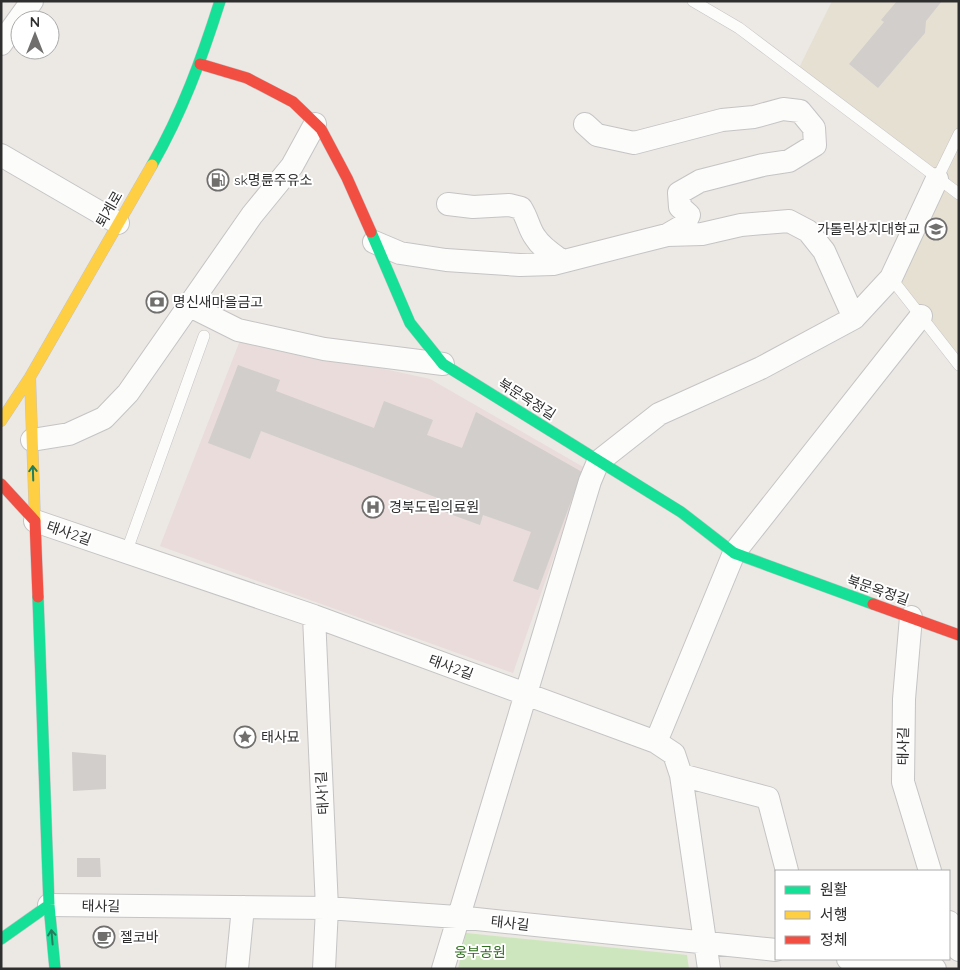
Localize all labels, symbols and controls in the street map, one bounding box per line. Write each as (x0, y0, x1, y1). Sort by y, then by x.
north arrow (10, 10, 60, 60)
text: N (30, 13, 40, 31)
fuel station icon: sk명륜주유소 (206, 168, 230, 192)
place label: sk명륜주유소 (234, 171, 313, 189)
street label: 퇴계로 (92, 188, 127, 230)
school or university icon: 가톨릭상지대학교 (924, 217, 948, 241)
place label: 가톨릭상지대학교 (817, 220, 920, 238)
bank icon: 명신새마을금고 (145, 290, 169, 314)
place label: 명신새마을금고 (173, 293, 263, 311)
street label: 북문옥정길 (495, 374, 559, 424)
one-way arrow (29, 465, 38, 481)
hospital icon: 경북도립의료원 (361, 495, 385, 519)
place label: 경북도립의료원 (389, 498, 479, 516)
street label: 태사2길 (44, 517, 94, 549)
street label: 북문옥정길 (845, 571, 911, 609)
street label: 태사2길 (426, 651, 476, 683)
place icon: 태사묘 (233, 725, 257, 749)
street label: 태사길 (894, 727, 912, 765)
place label: 태사묘 (261, 728, 300, 746)
street label: 태사1길 (312, 771, 332, 815)
legend (775, 870, 950, 960)
text: 원활 (820, 880, 848, 899)
street label: 태사길 (82, 897, 120, 915)
text: 서행 (820, 905, 848, 924)
street label: 태사길 (490, 912, 530, 934)
cafe icon: 젤코바 (92, 925, 116, 949)
place label: 젤코바 (120, 928, 159, 946)
one-way arrow (47, 929, 57, 945)
text: 정체 (820, 930, 848, 949)
park label: 웅부공원 (454, 943, 506, 961)

